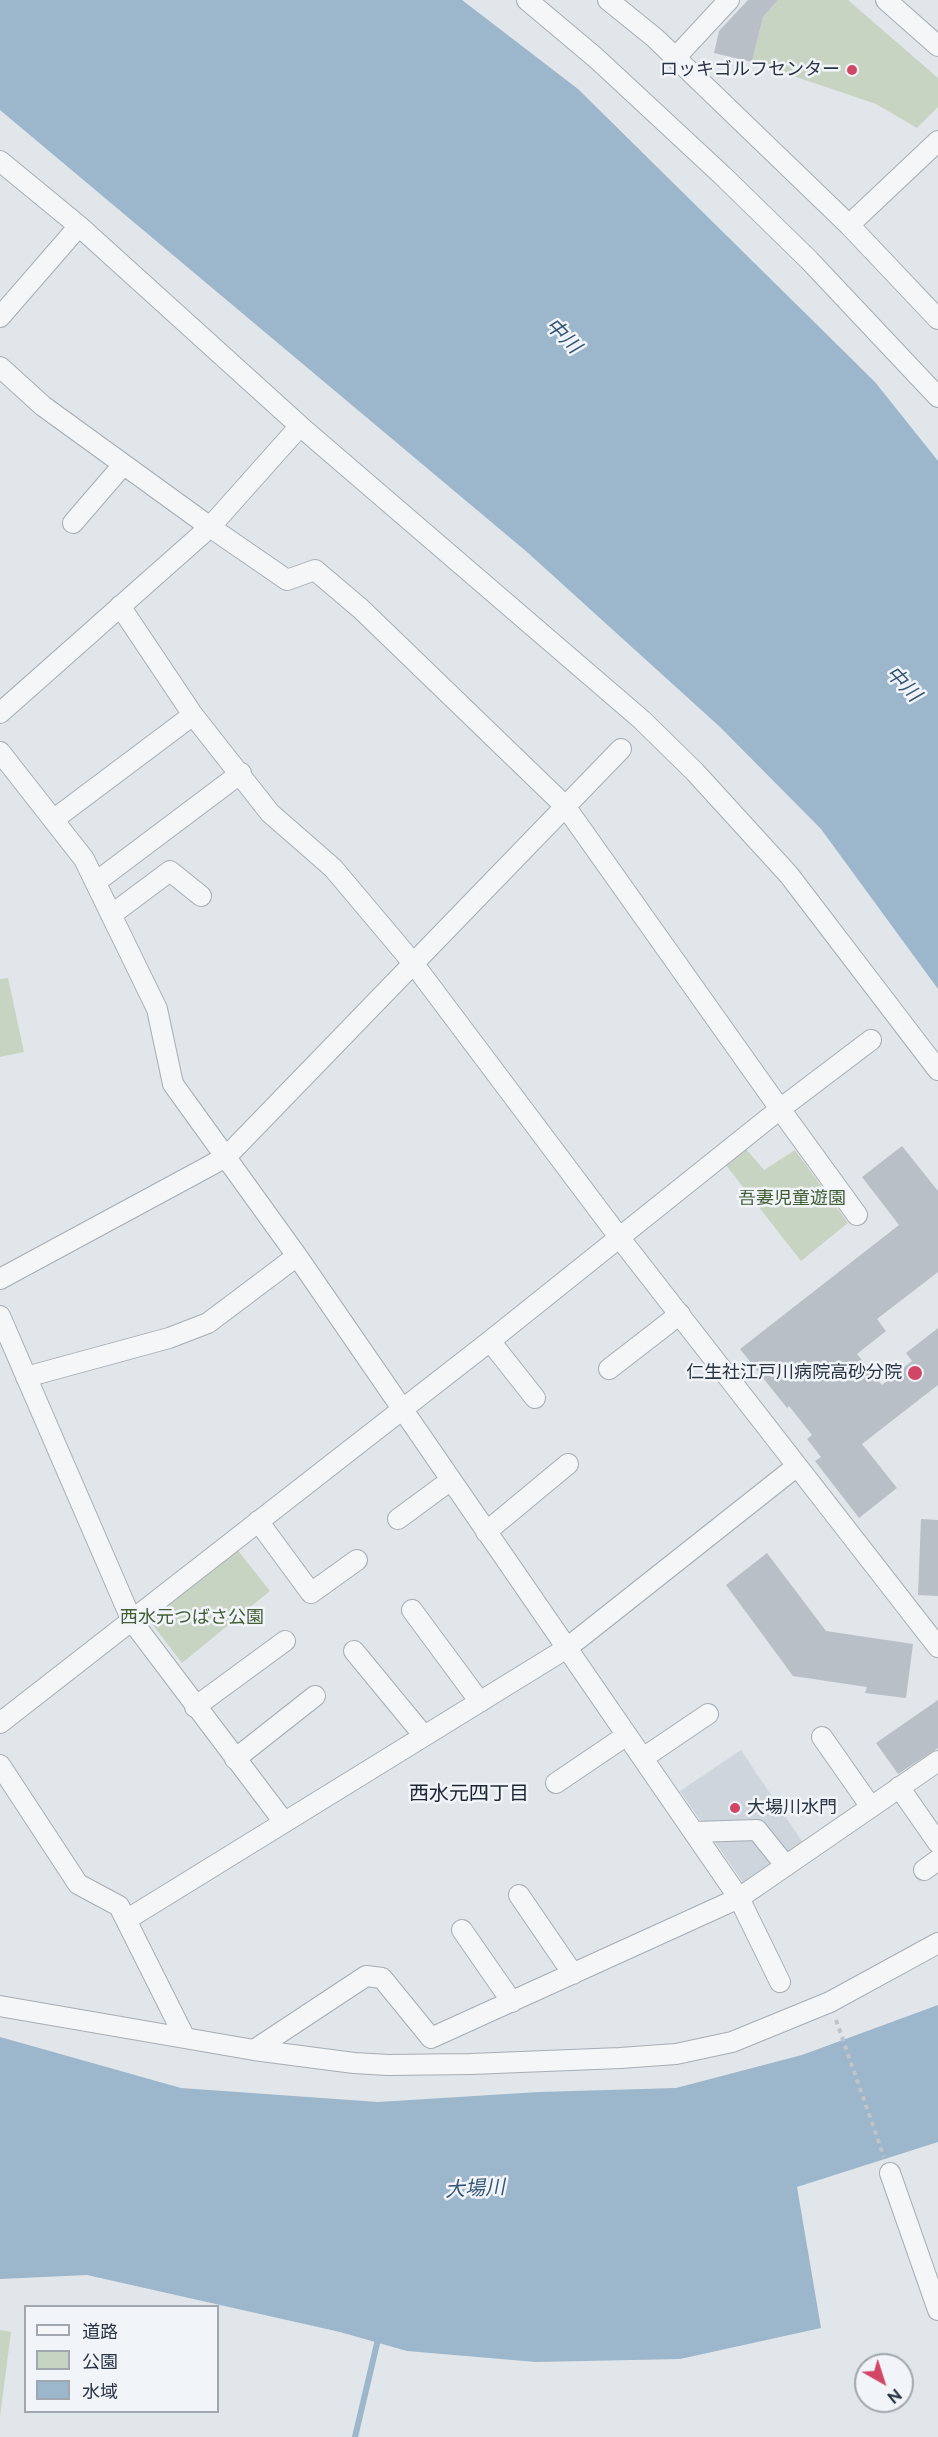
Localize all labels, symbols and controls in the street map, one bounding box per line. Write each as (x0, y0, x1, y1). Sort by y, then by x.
place label: ロッキゴルフセンター (660, 59, 840, 81)
marker: ロッキゴルフセンター (845, 63, 859, 77)
water label: 中川 (540, 313, 586, 359)
water label: 中川 (880, 661, 926, 707)
park label: 吾妻児童遊園 (738, 1188, 846, 1210)
place label: 仁生社江戸川病院高砂分院 (686, 1362, 902, 1384)
marker: 仁生社江戸川病院高砂分院 (906, 1364, 924, 1382)
park label: 西水元つばさ公園 (120, 1607, 264, 1629)
district label: 西水元四丁目 (409, 1782, 529, 1806)
place label: 大場川水門 (747, 1797, 837, 1819)
marker: 大場川水門 (728, 1801, 742, 1815)
water label: 大場川 (444, 2175, 506, 2203)
legend (24, 2305, 219, 2413)
text: 道路 (82, 2321, 118, 2342)
text: 公園 (82, 2351, 118, 2372)
north arrow (854, 2353, 914, 2413)
text: 水域 (82, 2381, 118, 2402)
text: N (884, 2385, 905, 2407)

